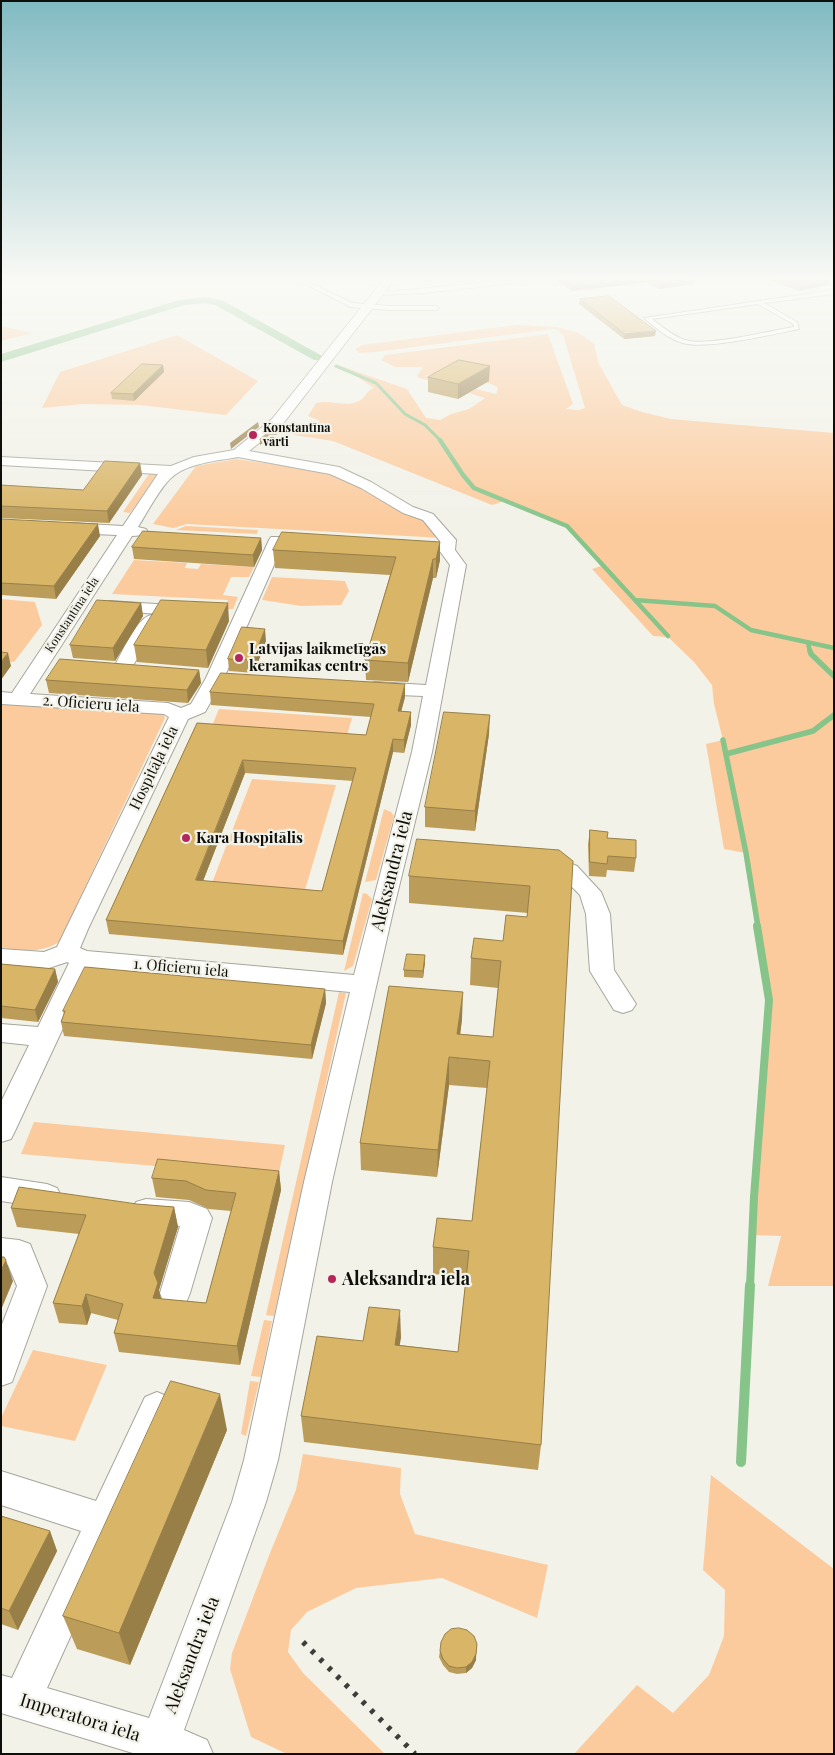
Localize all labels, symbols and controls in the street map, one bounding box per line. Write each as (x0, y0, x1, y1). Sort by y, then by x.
place label: Konstantīna vārti (263, 421, 330, 449)
marker: Konstantīna vārti (247, 429, 259, 441)
street label: Konstantīna iela (42, 574, 102, 656)
place label: Latvijas laikmetīgās keramikas centrs (249, 640, 386, 675)
marker: Latvijas laikmetīgās keramikas centrs (233, 652, 245, 664)
street label: 2. Oficieru iela (42, 692, 140, 716)
street label: Hospitāļa iela (126, 723, 182, 813)
street label: Aleksandra iela (367, 808, 417, 934)
place label: Kara Hospitālis (196, 829, 303, 847)
marker: Kara Hospitālis (180, 832, 192, 844)
street label: 1. Oficieru iela (133, 955, 229, 981)
place label: Aleksandra iela (342, 1268, 470, 1290)
marker: Aleksandra iela (326, 1273, 338, 1285)
street label: Aleksandra iela (160, 1593, 224, 1717)
street label: Imperatora iela (17, 1689, 143, 1747)

